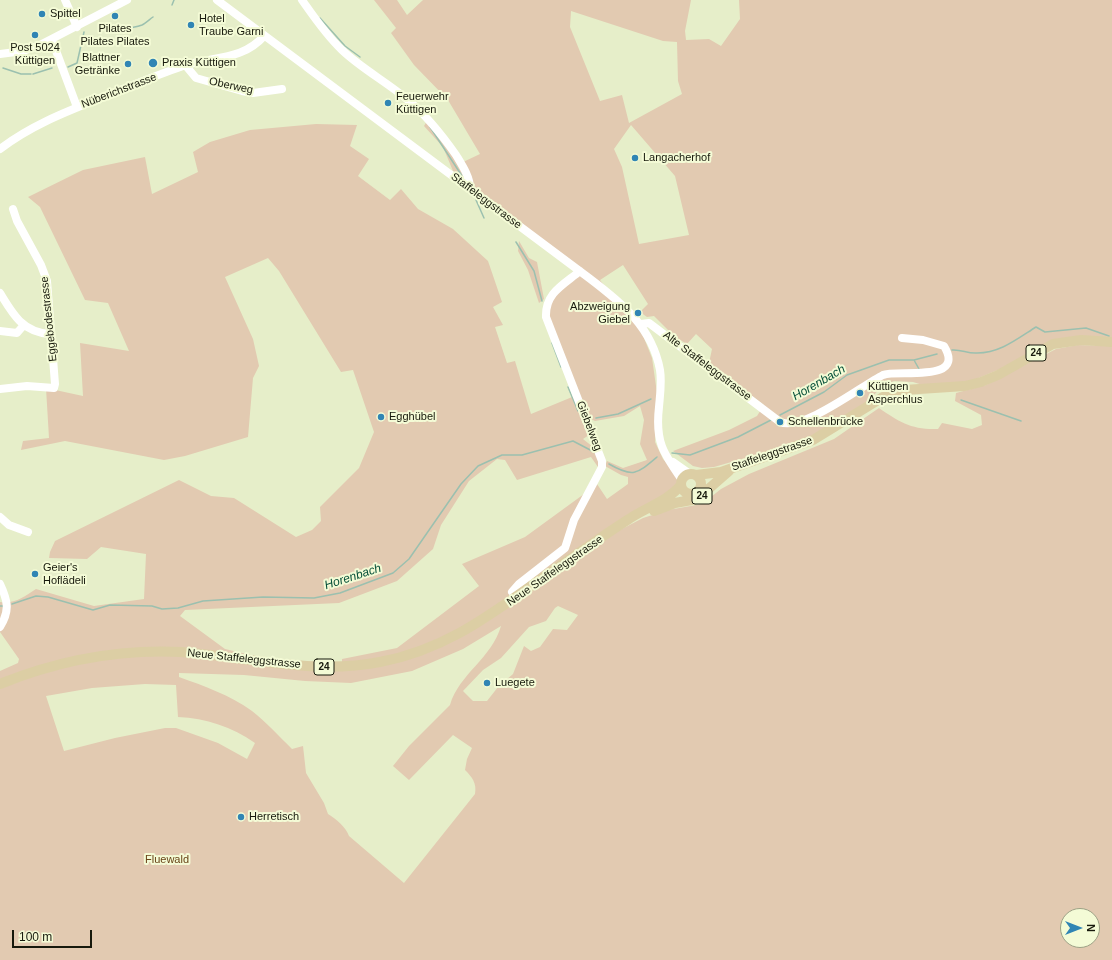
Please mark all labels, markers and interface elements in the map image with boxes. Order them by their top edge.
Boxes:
place label: Spittel [50,7,81,21]
marker: Spittel [37,9,47,19]
marker: Pilates Pilates Pilates [110,11,120,21]
place label: Hotel Traube Garni [199,12,263,38]
marker: Hotel Traube Garni [186,20,196,30]
place label: Pilates Pilates Pilates [80,22,150,48]
marker: Post 5024 Küttigen [30,30,40,40]
place label: Post 5024 Küttigen [10,41,60,67]
place label: Blattner Getränke [75,51,120,77]
place label: Praxis Küttigen [162,56,236,70]
marker: Praxis Küttigen [147,57,159,69]
marker: Blattner Getränke [123,59,133,69]
street label: Nüberichstrasse [80,71,158,111]
street label: Oberweg [208,75,254,97]
place label: Feuerwehr Küttigen [396,90,449,116]
marker: Feuerwehr Küttigen [383,98,393,108]
place label: Langacherhof [643,151,710,165]
marker: Langacherhof [630,153,640,163]
street label: Staffeleggstrasse [448,170,524,232]
street label: Eggebodestrasse [38,276,60,362]
place label: Abzweigung Giebel [570,300,630,326]
marker: Abzweigung Giebel [633,308,643,318]
street label: Alte Staffeleggstrasse [660,329,754,403]
road number: 24 [1026,345,1046,361]
water label: Horenbach [790,362,848,404]
place label: Küttigen Asperchlus [868,380,922,406]
marker: Küttigen Asperchlus [855,388,865,398]
street label: Giebelweg [574,399,604,453]
place label: Egghübel [389,410,435,424]
marker: Egghübel [376,412,386,422]
place label: Schellenbrücke [788,415,863,429]
marker: Schellenbrücke [775,417,785,427]
street label: Staffeleggstrasse [730,434,814,474]
road number: 24 [692,488,712,504]
street label: Neue Staffeleggstrasse [504,533,606,609]
place label: Geier's Hoflädeli [43,561,86,587]
water label: Horenbach [323,561,383,593]
marker: Geier's Hoflädeli [30,569,40,579]
street label: Neue Staffeleggstrasse [187,646,301,672]
road number: 24 [314,659,334,675]
place label: Luegete [495,676,535,690]
marker: Luegete [482,678,492,688]
place label: Herretisch [249,810,299,824]
marker: Herretisch [236,812,246,822]
park label: Fluewald [145,853,189,867]
north arrow [1060,908,1100,948]
scale bar [14,922,94,948]
text: N [1085,924,1097,932]
text: 100 m [19,930,52,944]

